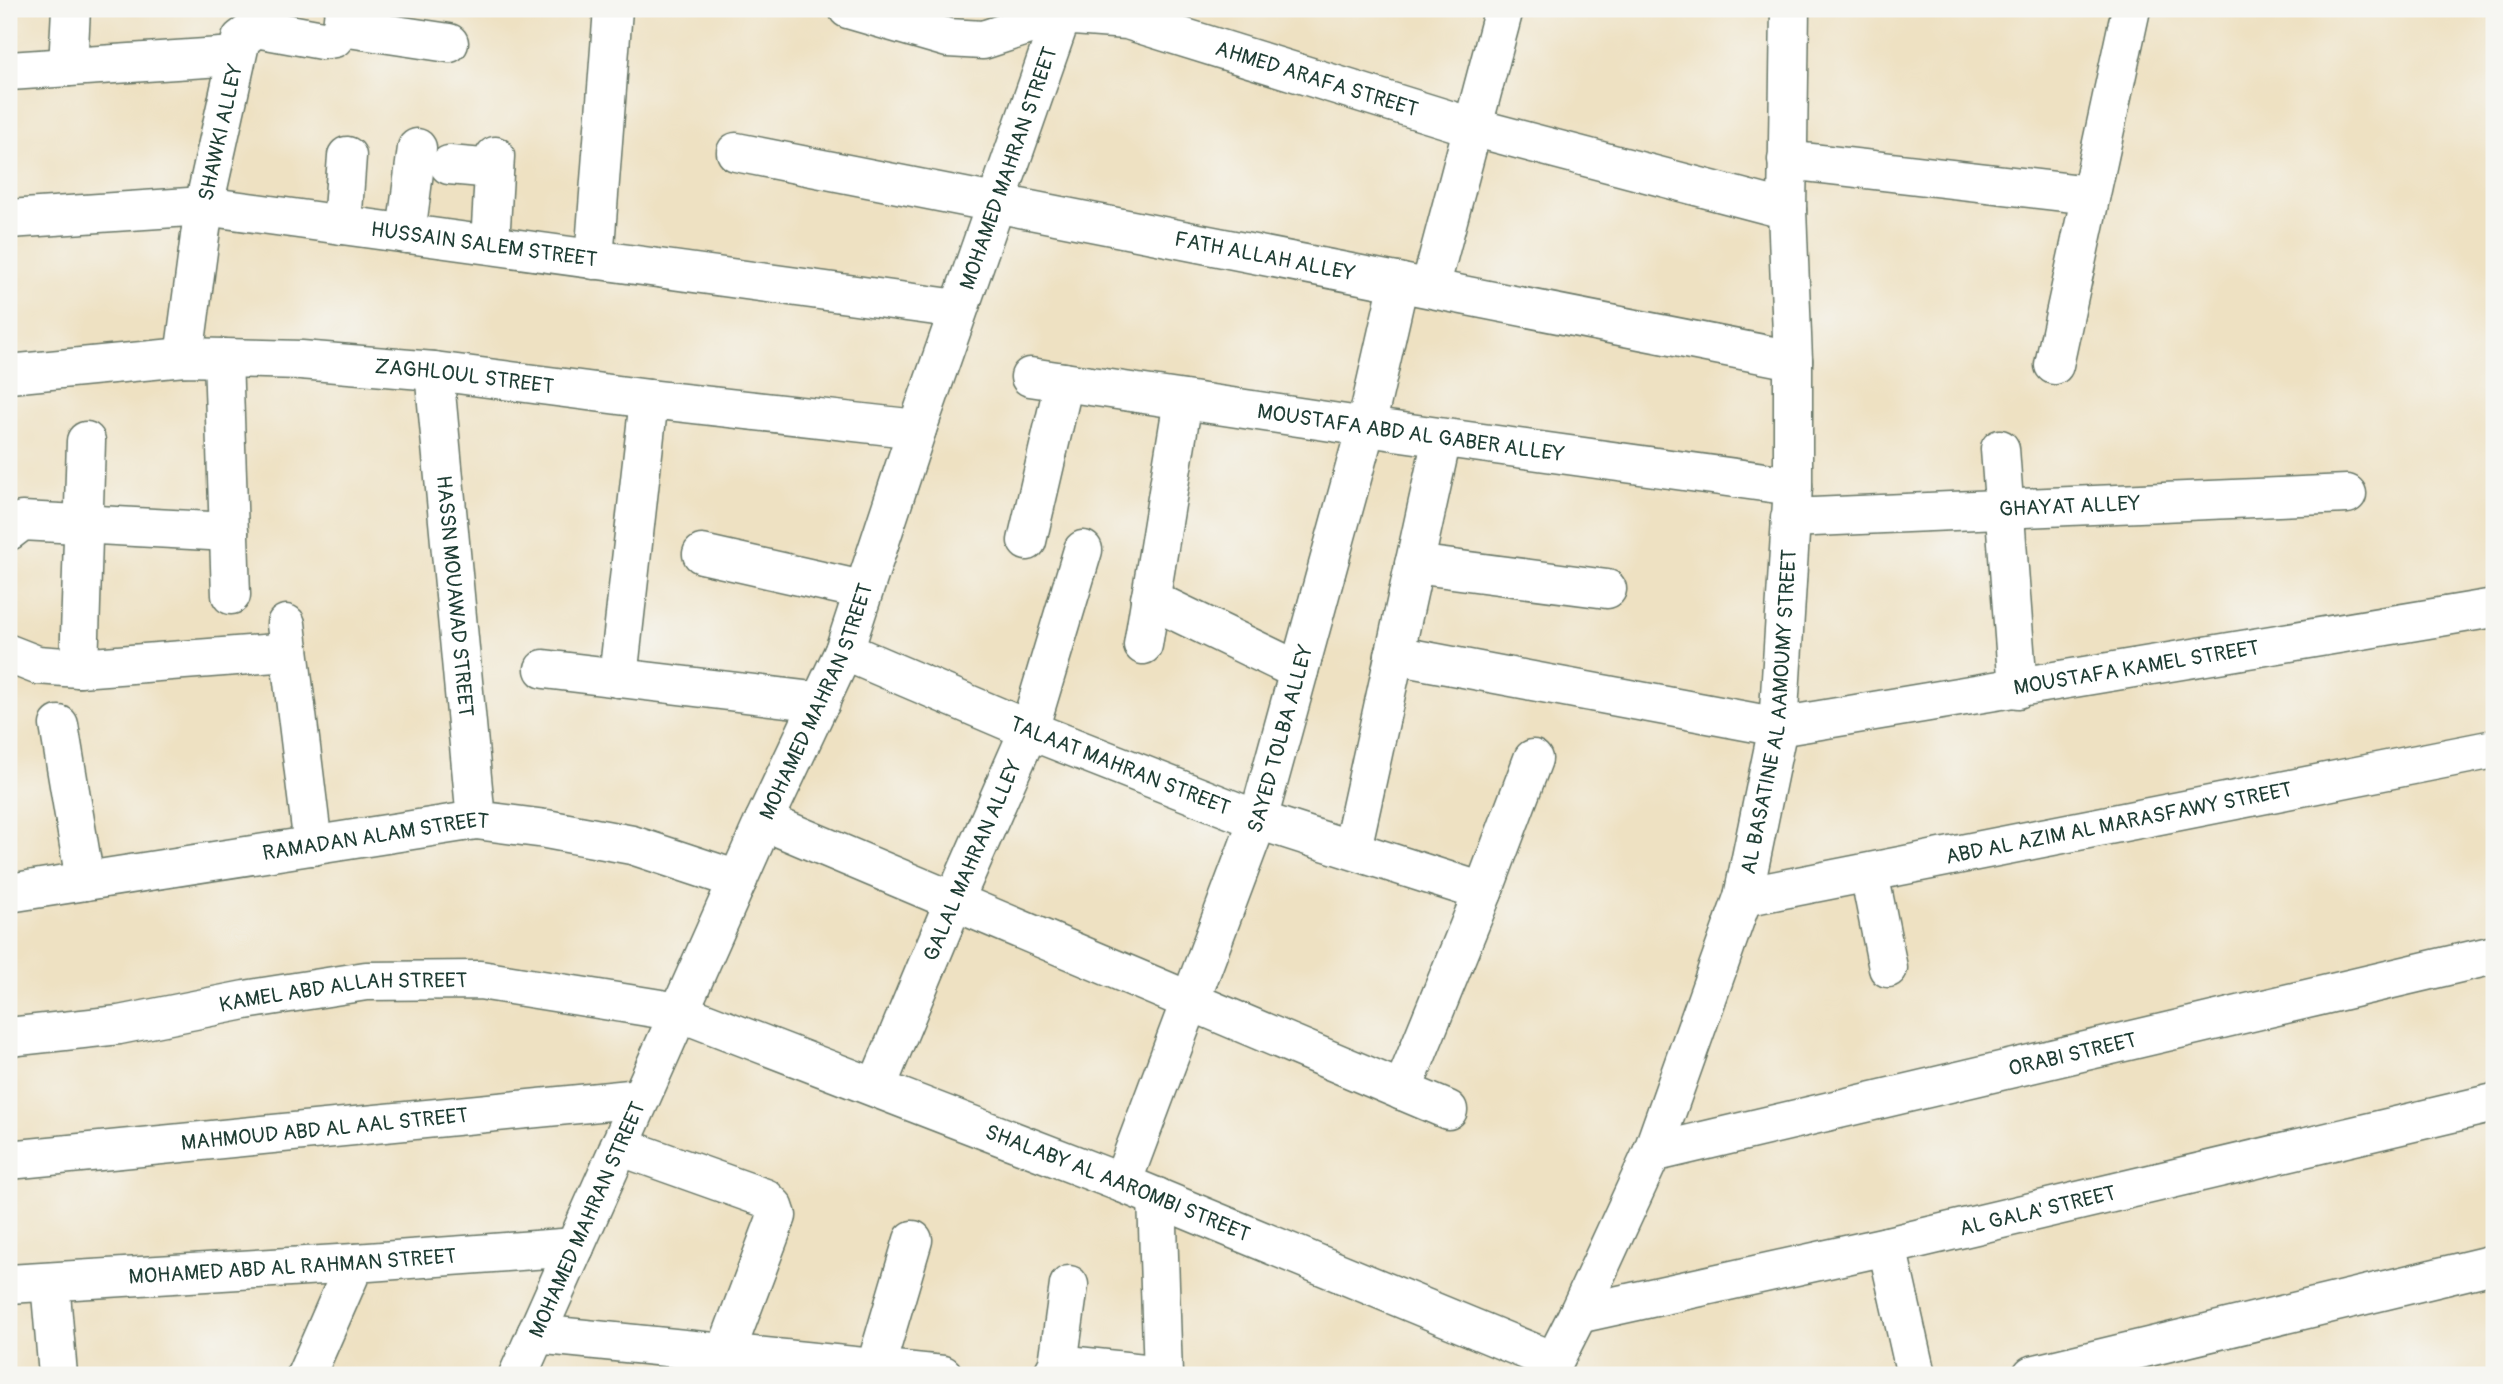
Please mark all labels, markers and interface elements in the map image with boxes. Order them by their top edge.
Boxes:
street label: AHMED ARAFA STREET [1212,35,1422,123]
street label: MOHAMED MAHRAN STREET [953,43,1063,293]
street label: SHAWKI ALLEY [192,61,249,203]
street label: HUSSAIN SALEM STREET [369,215,599,273]
street label: FATH ALLAH ALLEY [1172,225,1357,287]
street label: ZAGHLOUL STREET [374,353,556,400]
street label: MOUSTAFA ABD AL GABER ALLEY [1256,398,1566,468]
street label: HASSN MOUAWAD STREET [430,474,480,718]
street label: GHAYAT ALLEY [1999,489,2141,522]
street label: AL BASATINE AL AAMOUMY STREET [1735,548,1803,877]
street label: MOHAMED MAHRAN STREET [753,579,879,824]
street label: MOUSTAFA KAMEL STREET [2012,634,2262,701]
street label: SAYED TOLBA ALLEY [1241,641,1319,837]
street label: TALAAT MAHRAN STREET [1006,710,1234,821]
street label: GALAL MAHRAN ALLEY [917,756,1028,965]
street label: ABD AL AZIM AL MARASFAWY STREET [1943,776,2295,870]
street label: RAMADAN ALAM STREET [261,807,491,867]
street label: KAMEL ABD ALLAH STREET [217,967,468,1018]
street label: ORABI STREET [2006,1026,2139,1082]
street label: MOHAMED MAHRAN STREET [523,1097,651,1342]
street label: MAHMOUD ABD AL AAL STREET [180,1101,470,1157]
street label: SHALABY AL AAROMBI STREET [982,1118,1254,1248]
street label: AL GALA' STREET [1957,1179,2119,1242]
street label: MOHAMED ABD AL RAHMAN STREET [128,1242,457,1290]

